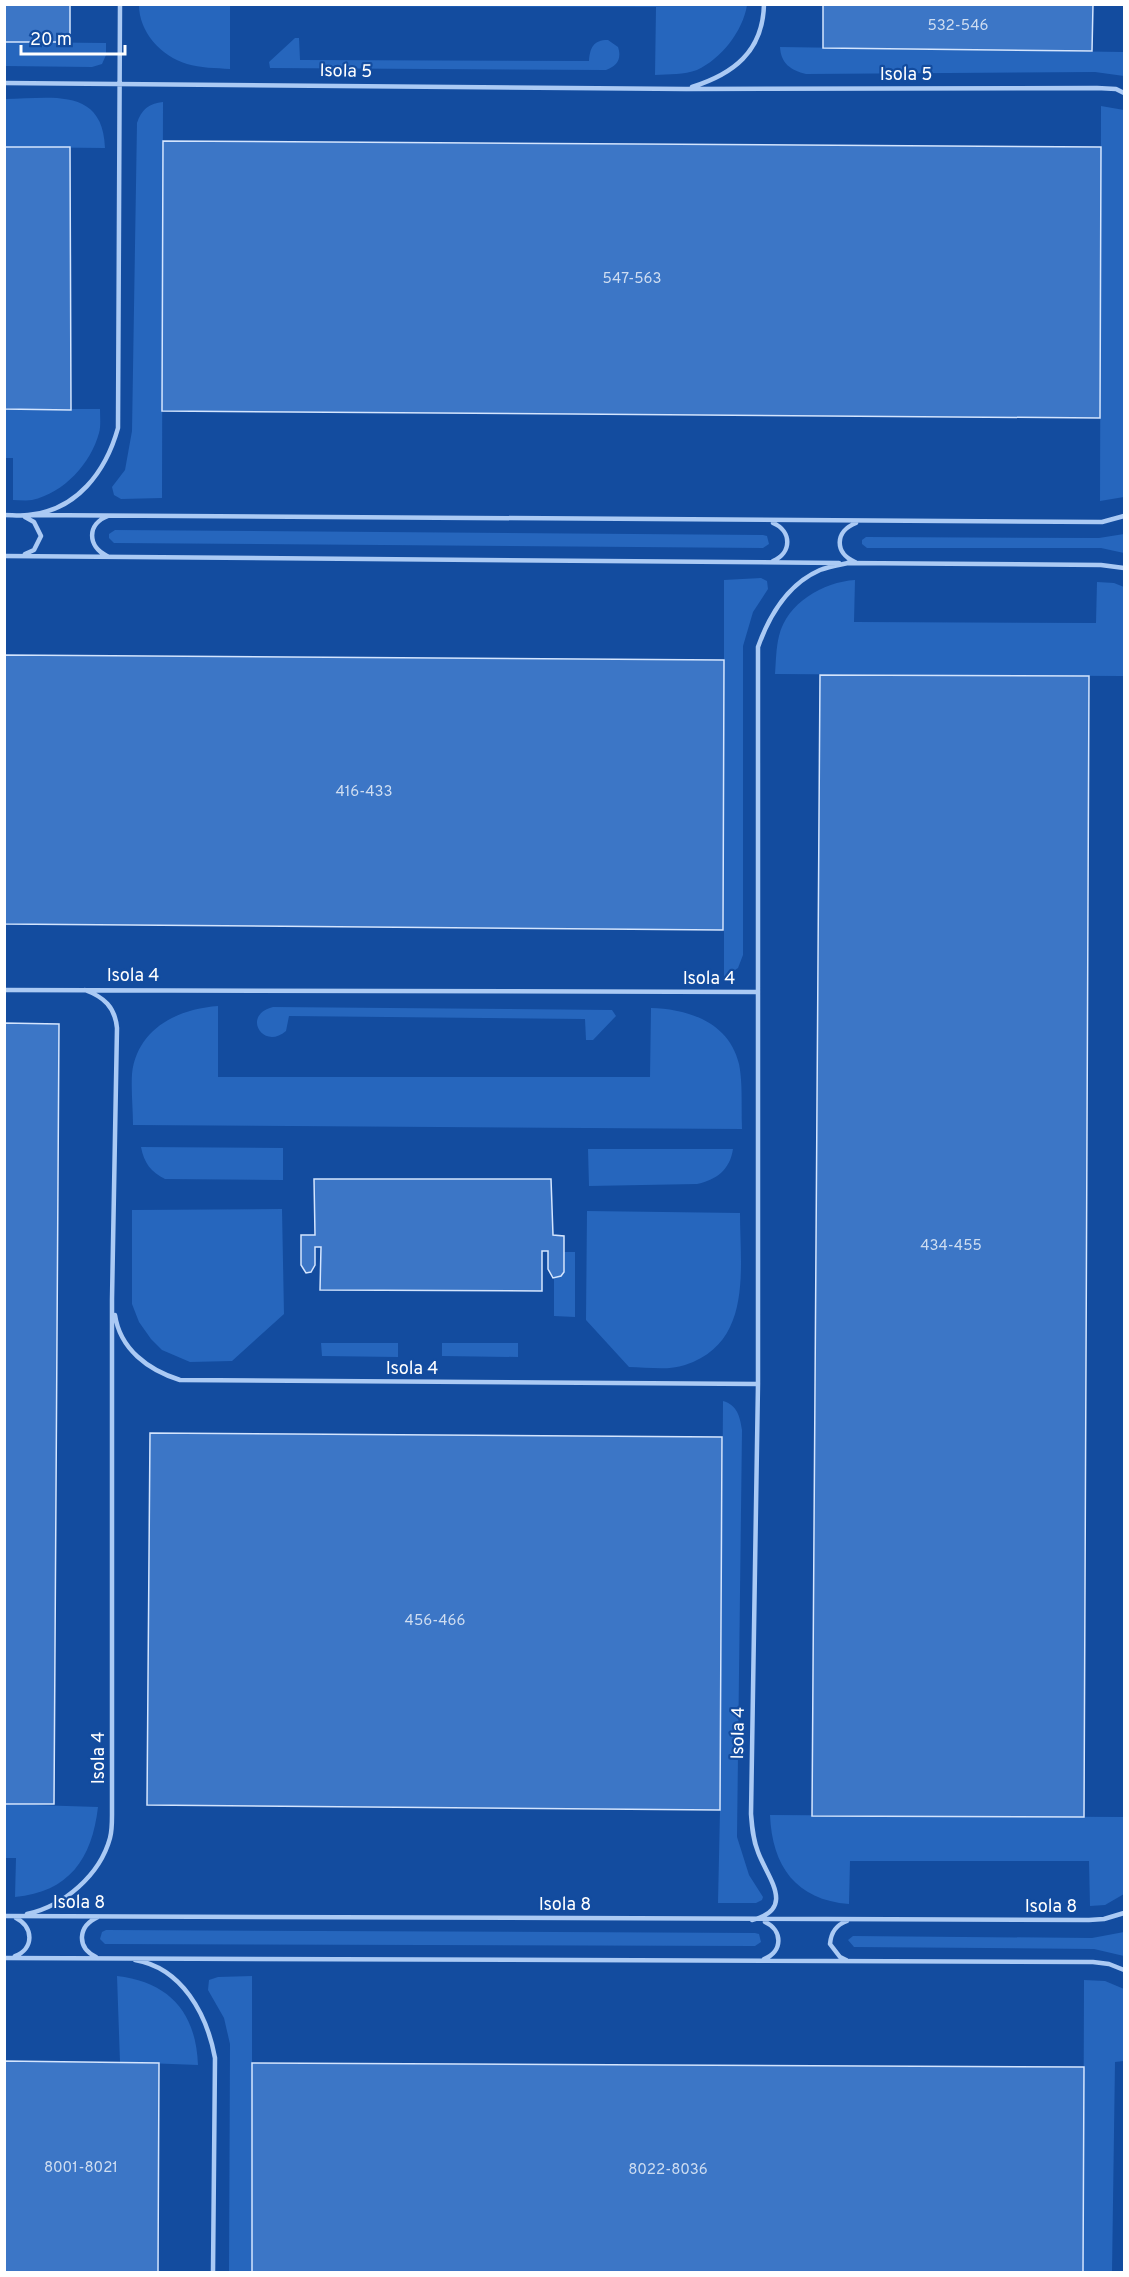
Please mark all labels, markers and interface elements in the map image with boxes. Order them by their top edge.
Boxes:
house number: 532-546 [927,17,989,36]
scale bar [21,18,124,56]
text: 20 m [30,29,72,52]
street label: Isola 5 [319,60,373,84]
street label: Isola 5 [880,64,932,87]
house number: 547-563 [602,270,662,289]
house number: 416-433 [335,783,393,802]
street label: Isola 4 [107,965,159,988]
street label: Isola 4 [683,968,735,991]
house number: 434-455 [920,1237,982,1256]
street label: Isola 4 [386,1358,438,1381]
house number: 456-466 [405,1612,465,1631]
street label: Isola 4 [727,1706,751,1760]
street label: Isola 4 [88,1732,111,1784]
street label: Isola 8 [53,1892,105,1915]
street label: Isola 8 [539,1894,591,1917]
street label: Isola 8 [1025,1896,1077,1919]
house number: 8001-8021 [44,2159,118,2178]
house number: 8022-8036 [628,2161,708,2180]

